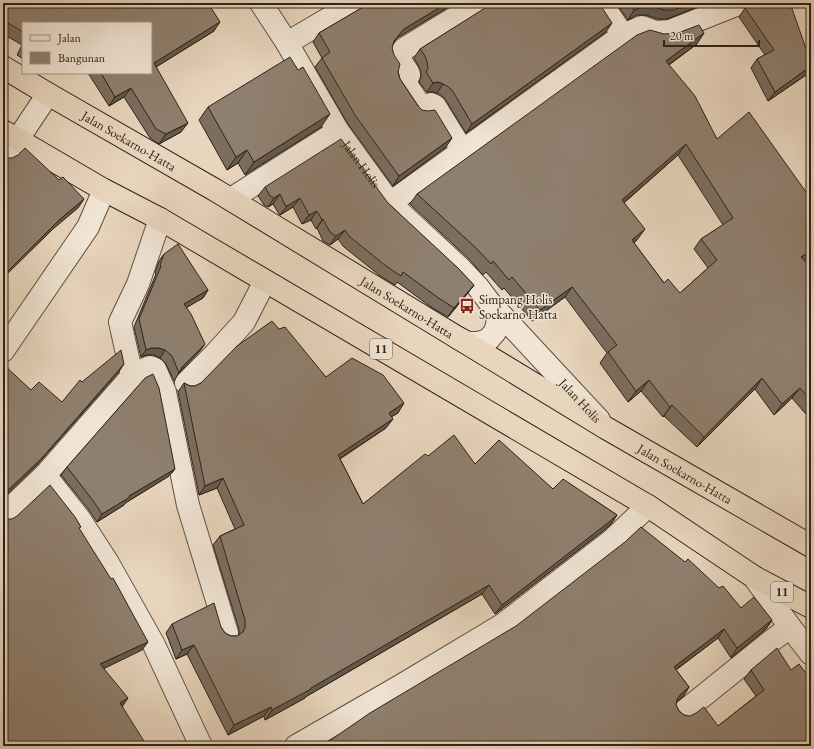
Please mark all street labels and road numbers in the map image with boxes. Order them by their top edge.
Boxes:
street label: Jalan Soekarno-Hatta [78,106,180,175]
street label: Jalan Holis [338,136,385,191]
street label: Jalan Soekarno-Hatta [356,271,458,342]
road number: 11 [370,339,392,359]
street label: Jalan Holis [555,374,605,426]
street label: Jalan Soekarno-Hatta [634,439,736,508]
road number: 11 [771,582,793,602]

